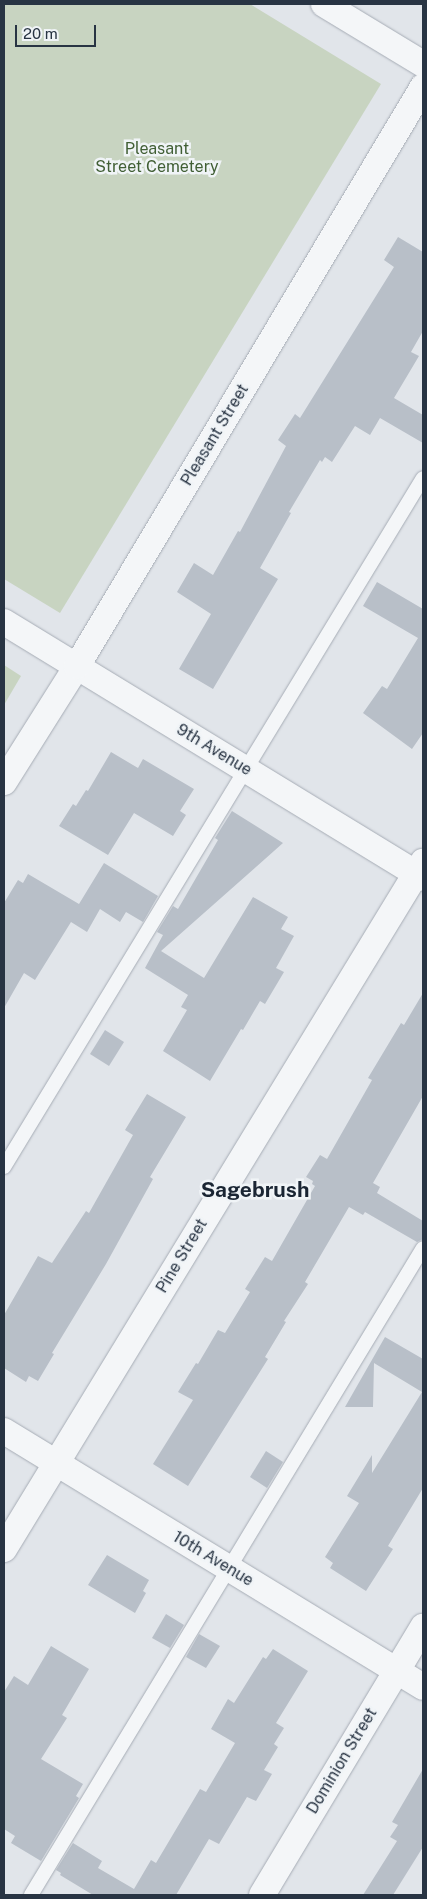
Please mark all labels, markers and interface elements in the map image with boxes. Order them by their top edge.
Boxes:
scale bar [18,15,99,47]
text: 20 m [23,25,58,42]
park label: Pleasant Street Cemetery [95,139,219,177]
street label: Pleasant Street [177,381,253,489]
street label: 9th Avenue [173,720,255,780]
district label: Sagebrush [201,1177,309,1203]
street label: Pine Street [152,1215,212,1297]
street label: 10th Avenue [169,1527,257,1591]
street label: Dominion Street [303,1705,381,1817]

